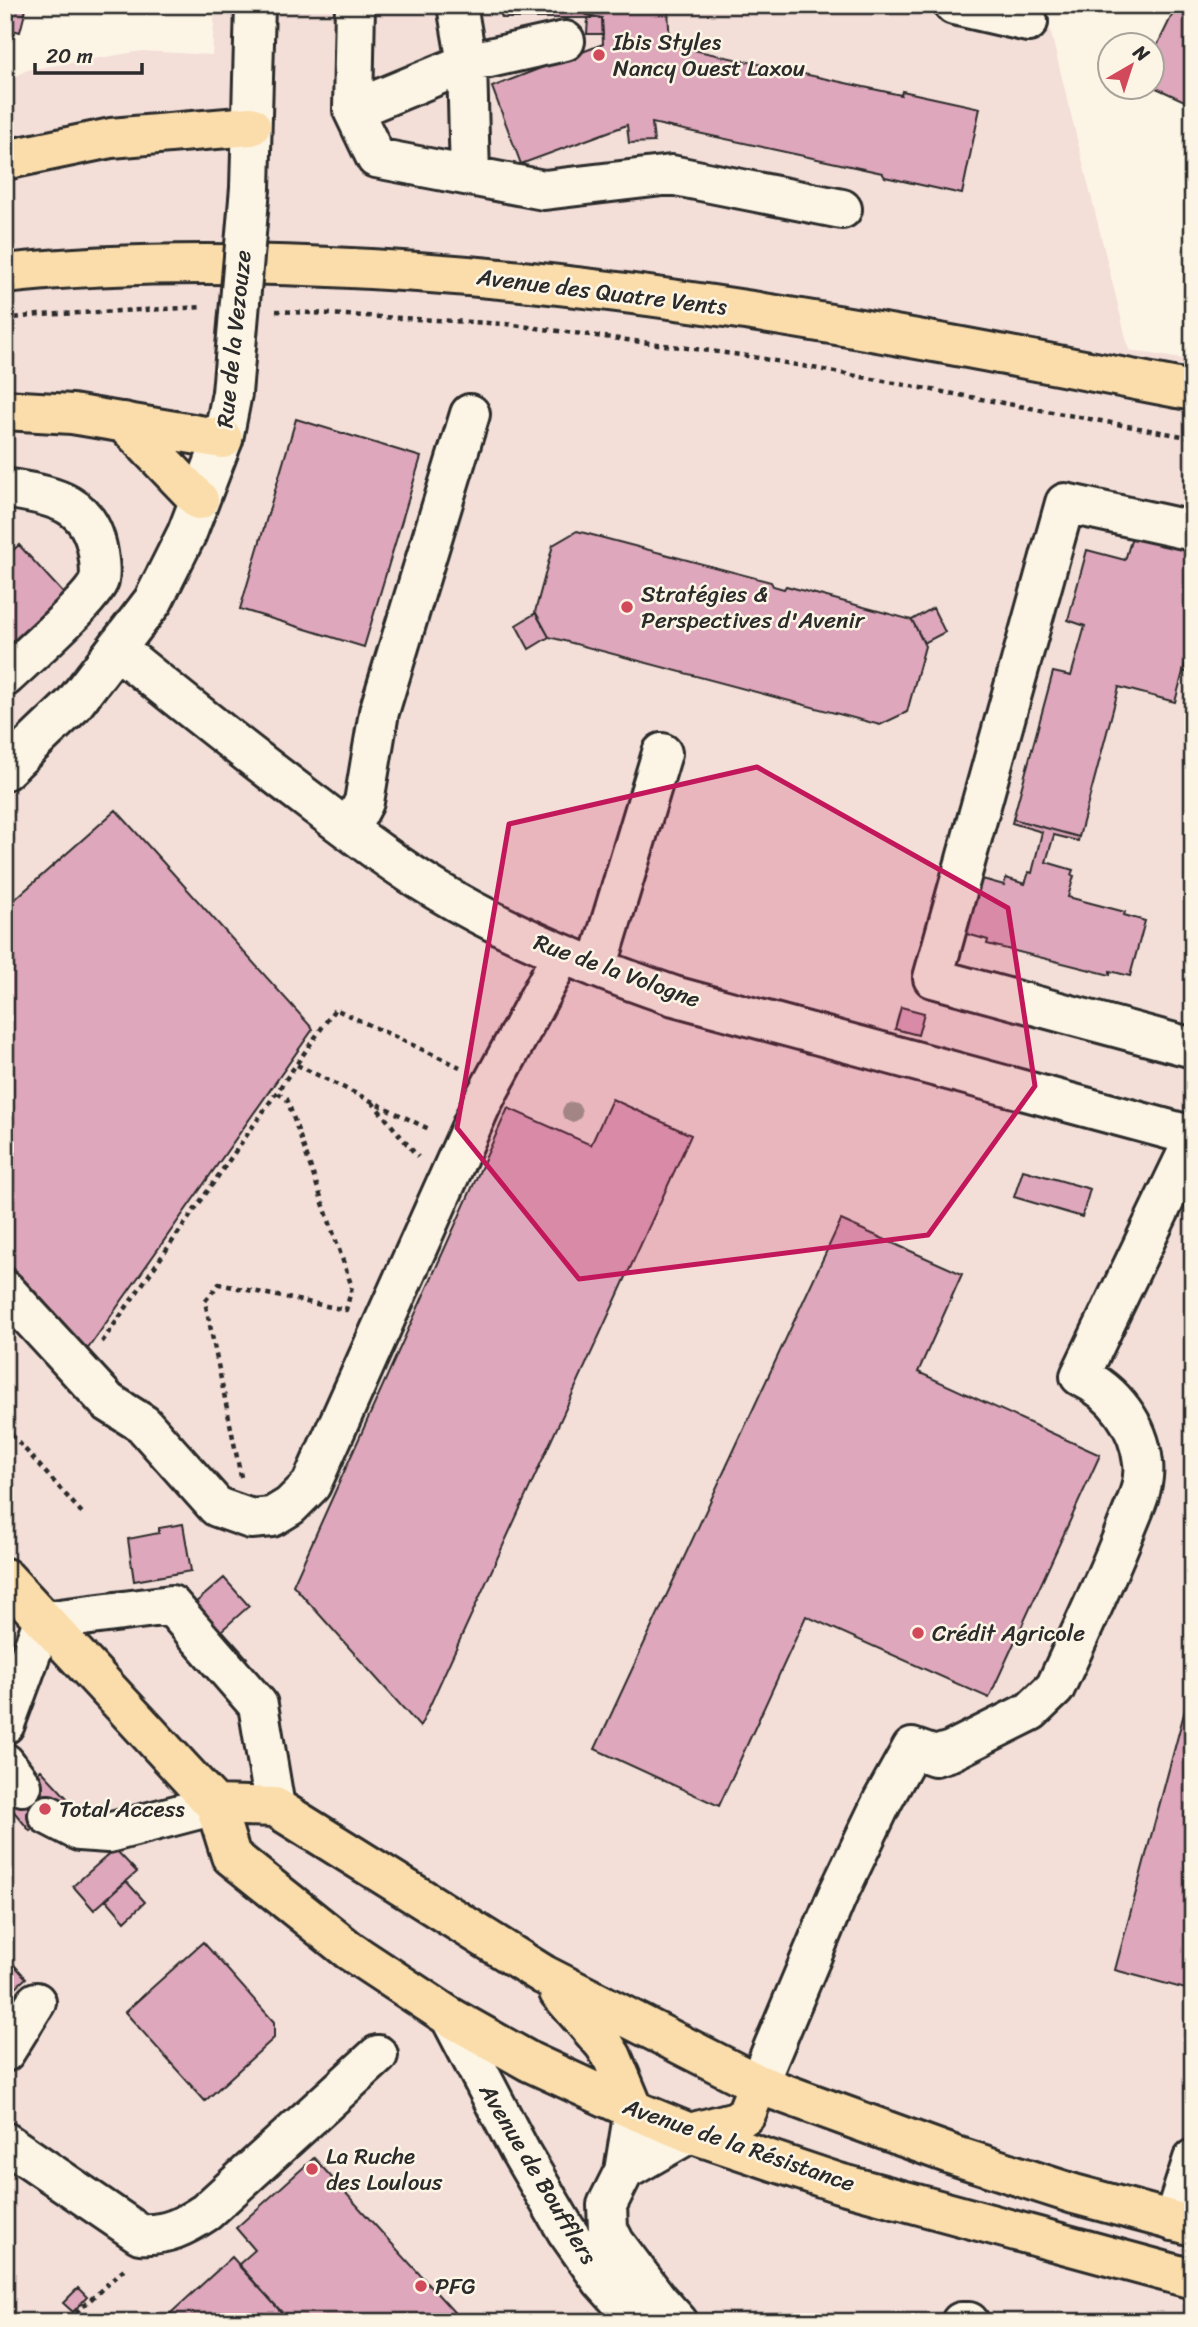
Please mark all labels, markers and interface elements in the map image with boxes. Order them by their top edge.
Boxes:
place label: Ibis Styles Nancy Ouest Laxou [612,22,805,89]
scale bar [35,32,142,76]
north arrow [1096,32,1166,102]
text: N [1125,36,1158,71]
text: 20 m [46,37,93,75]
marker: Ibis Styles Nancy Ouest Laxou [591,47,607,63]
street label: Rue de la Vezouze [204,248,264,430]
street label: Avenue des Quatre Vents [474,256,730,328]
place label: Stratégies & Perspectives d'Avenir [641,574,866,641]
marker: Stratégies & Perspectives d'Avenir [619,599,635,615]
street label: Rue de la Vologne [528,922,706,1020]
place label: Crédit Agricole [932,1613,1085,1654]
marker: Crédit Agricole [910,1625,926,1641]
place label: Total Access [59,1789,185,1830]
marker: Total Access [37,1801,53,1817]
street label: Avenue de Boufflers [467,2075,609,2273]
street label: Avenue de la Résistance [617,2086,861,2204]
place label: La Ruche des Loulous [326,2136,443,2203]
marker: La Ruche des Loulous [304,2161,320,2177]
place label: PFG [435,2266,476,2307]
marker: PFG [413,2278,429,2294]

